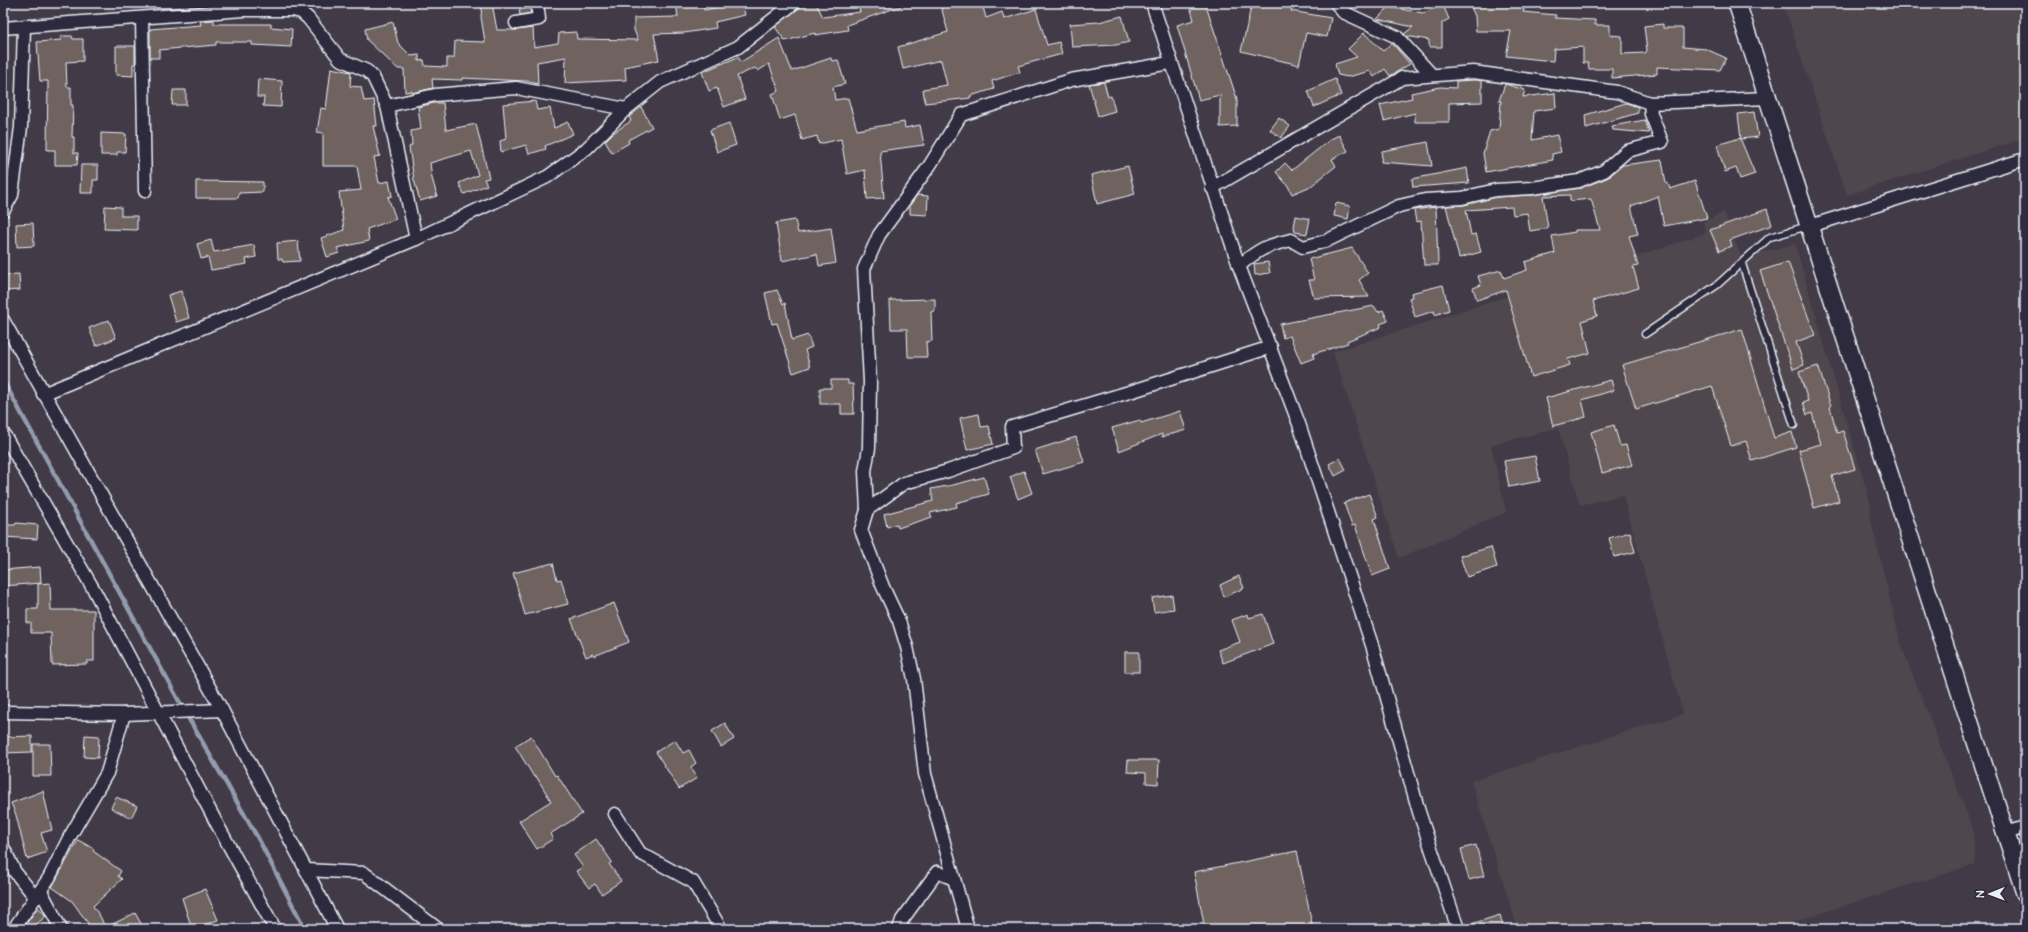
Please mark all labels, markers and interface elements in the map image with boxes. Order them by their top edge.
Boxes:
north arrow [1970,874,2010,914]
text: N [1973,890,1988,898]

